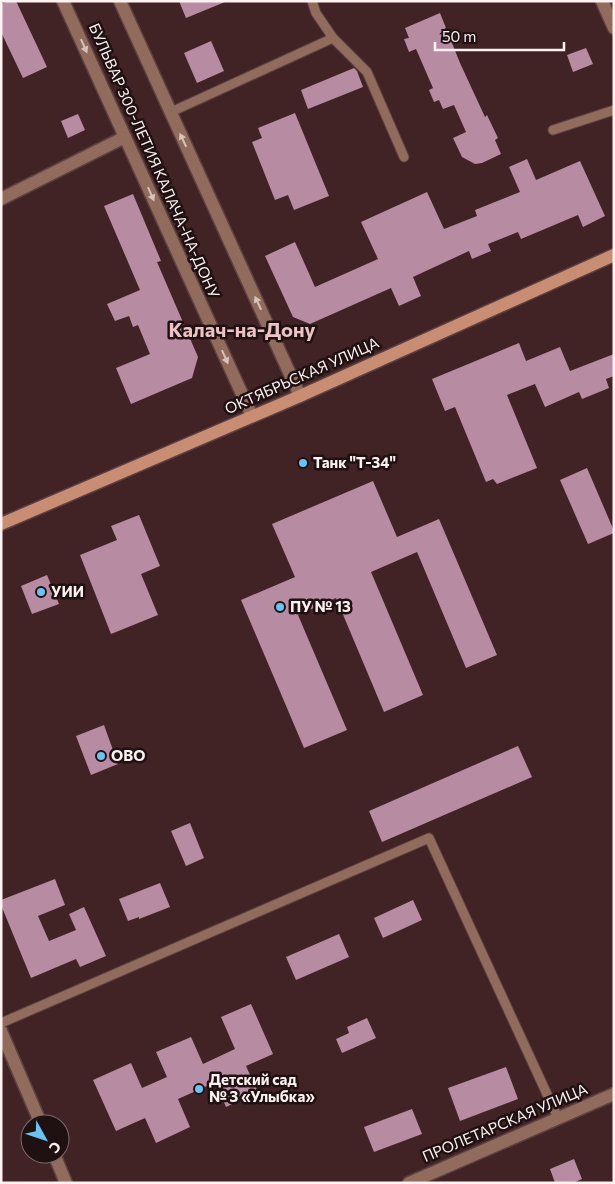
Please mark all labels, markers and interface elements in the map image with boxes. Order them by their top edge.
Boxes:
street label: БУЛЬВАР 300-ЛЕТИЯ КАЛАЧА-НА-ДОНУ [86,20,224,301]
scale bar [435,20,564,52]
text: 50 m [442,27,476,45]
one-way arrow [80,39,88,53]
one-way arrow [179,133,187,147]
one-way arrow [147,187,155,201]
one-way arrow [253,296,261,310]
district label: Калач-на-Дону [168,317,316,341]
street label: ОКТЯБРЬСКАЯ УЛИЦА [222,333,381,417]
one-way arrow [221,350,230,365]
place label: Танк "Т-34" [313,453,396,471]
marker: Танк "Т-34" [297,457,309,469]
place label: УИИ [51,582,84,600]
marker: УИИ [35,586,47,598]
place label: ПУ № 13 [290,597,351,615]
marker: ПУ № 13 [274,601,286,613]
place label: ОВО [111,746,145,764]
marker: ОВО [95,750,107,762]
place label: Детский сад № 3 «Улыбка» [209,1070,315,1105]
street label: ПРОЛЕТАРСКАЯ УЛИЦА [419,1079,590,1165]
marker: Детский сад № 3 «Улыбка» [193,1083,205,1095]
north arrow [20,1114,70,1164]
text: С [46,1139,65,1157]

